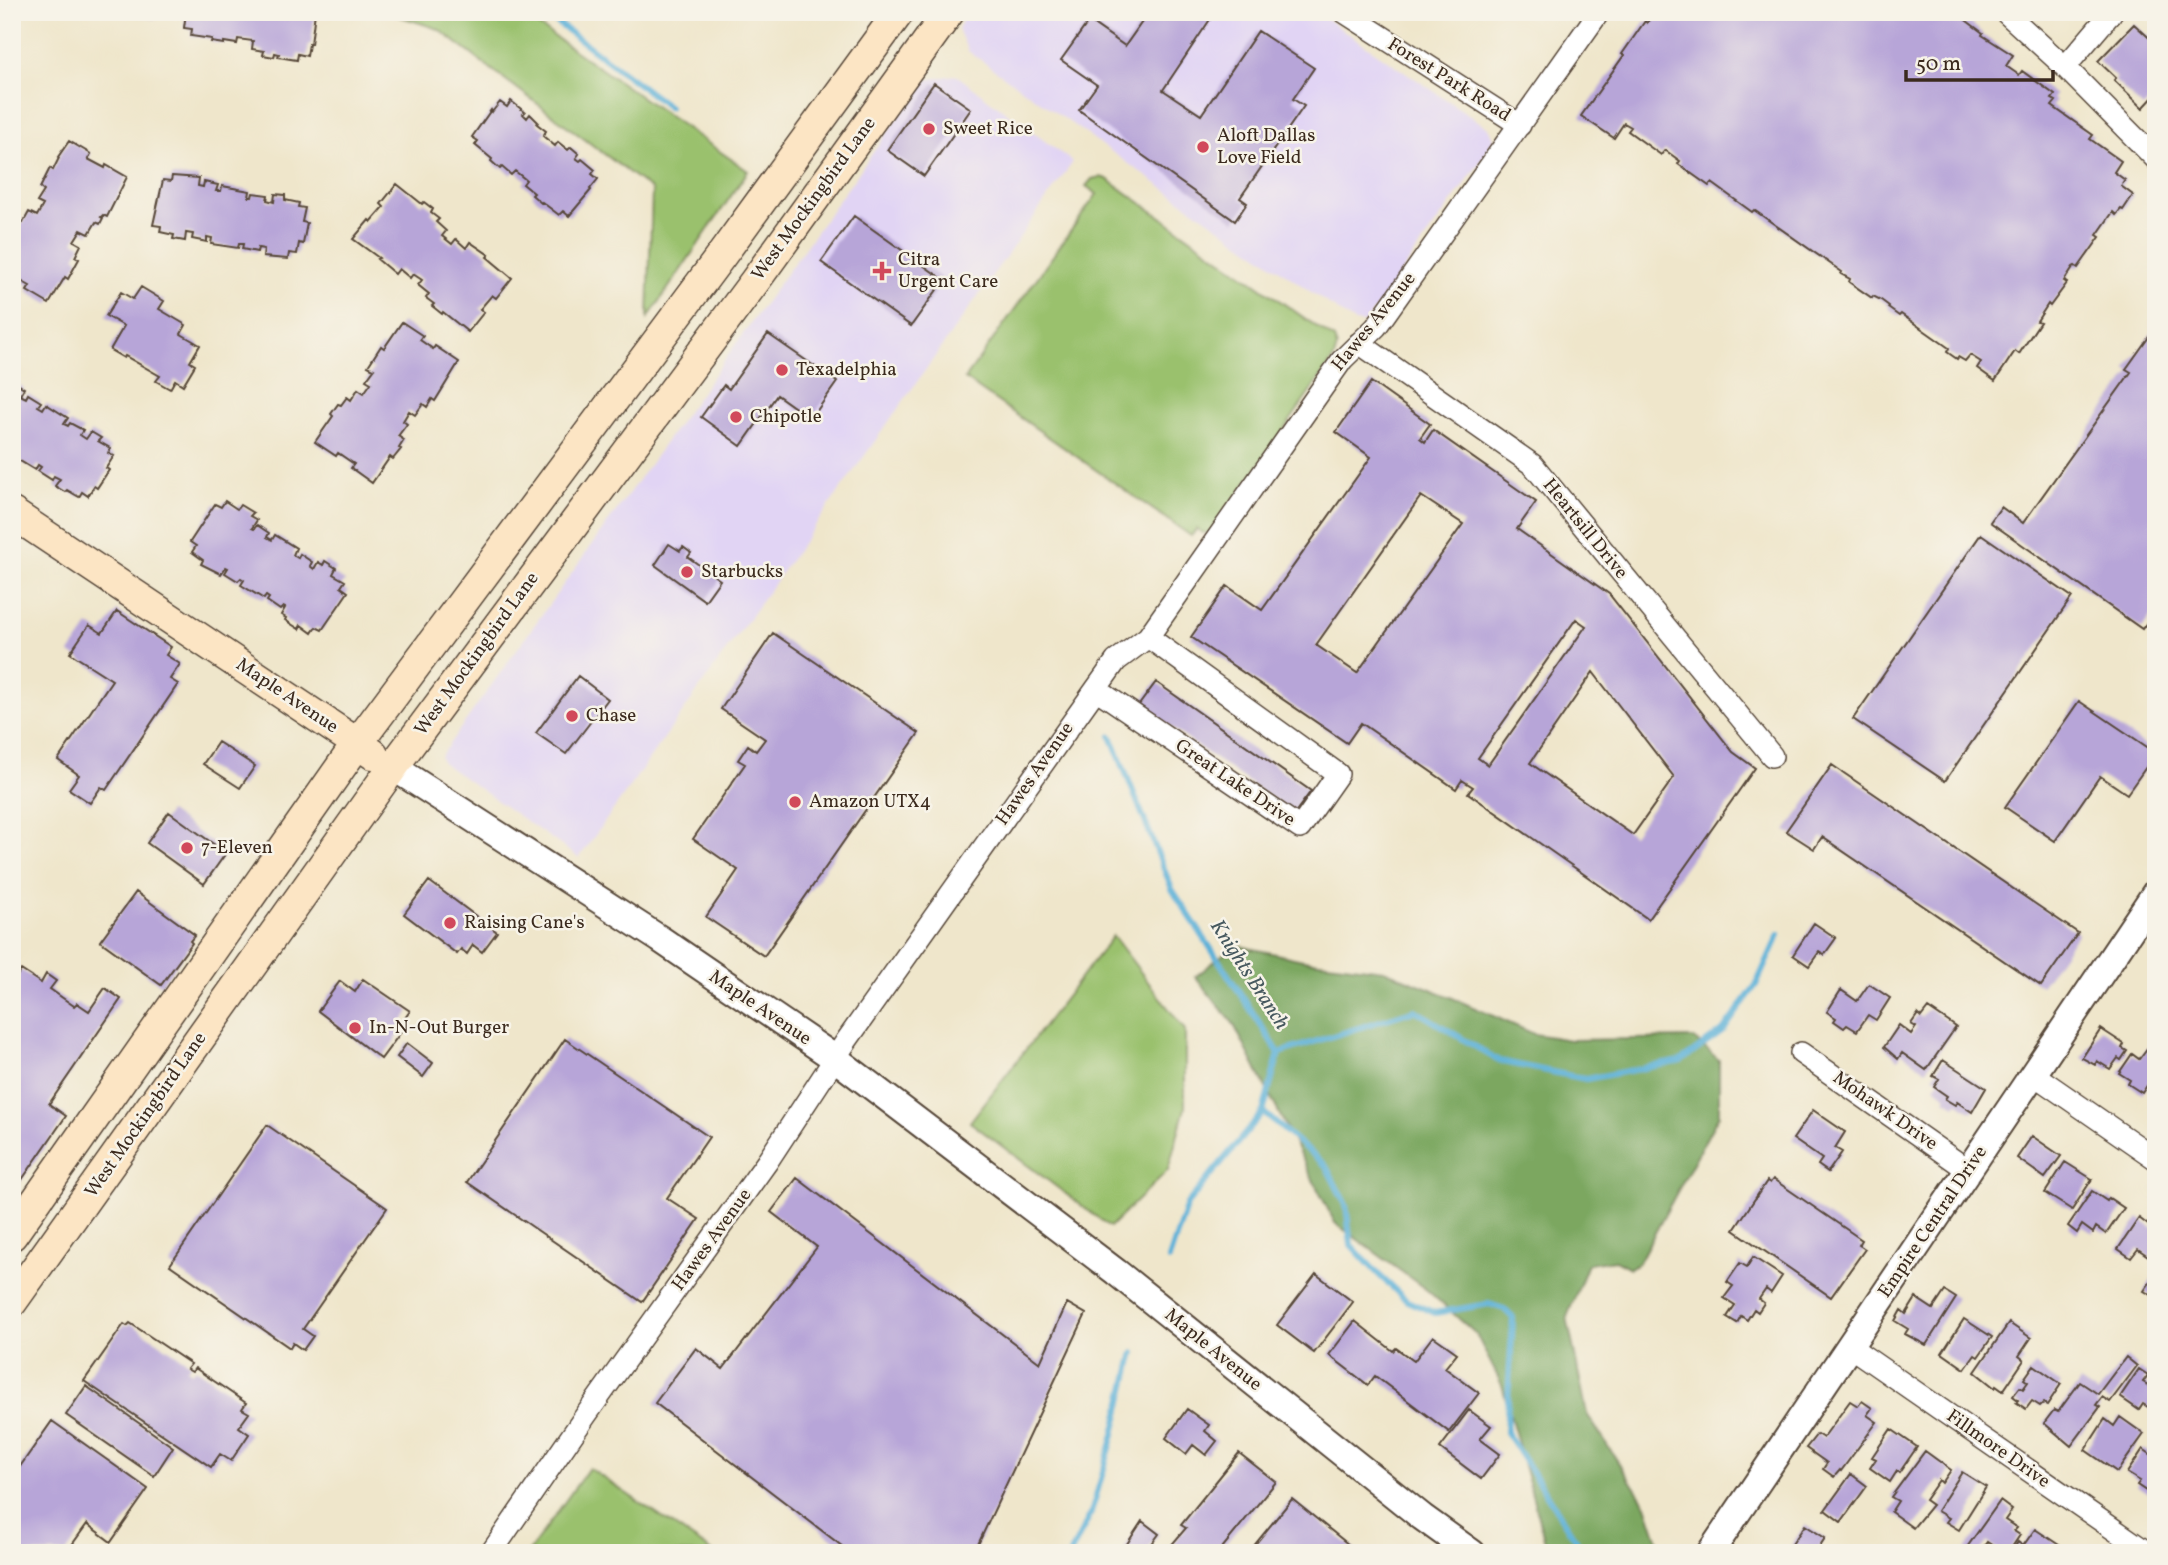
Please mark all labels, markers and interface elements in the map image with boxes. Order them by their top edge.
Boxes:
street label: Forest Park Road [1382,32,1516,128]
scale bar [1906,38,2052,82]
text: 50 m [1916,50,1961,79]
street label: West Mockingbird Lane [746,112,882,286]
place label: Sweet Rice [943,116,1033,142]
marker: Sweet Rice [921,121,937,137]
place label: Aloft Dallas Love Field [1217,123,1315,171]
marker: Aloft Dallas Love Field [1195,139,1211,155]
place label: Citra Urgent Care [898,247,998,295]
marker: Citra Urgent Care [872,261,892,281]
street label: Hawes Avenue [1326,267,1422,377]
place label: Texadelphia [796,357,897,383]
marker: Texadelphia [774,362,790,378]
place label: Chipotle [750,404,822,430]
marker: Chipotle [728,409,744,425]
street label: Heartsill Drive [1536,473,1634,585]
place label: Starbucks [701,559,783,585]
marker: Starbucks [679,564,695,580]
street label: West Mockingbird Lane [409,567,545,741]
street label: Maple Avenue [231,652,343,740]
place label: Chase [586,703,636,729]
marker: Chase [564,708,580,724]
street label: Hawes Avenue [990,717,1080,831]
street label: Great Lake Drive [1170,733,1300,833]
place label: Amazon UTX4 [809,789,931,815]
marker: Amazon UTX4 [787,794,803,810]
place label: 7-Eleven [201,835,273,861]
marker: 7-Eleven [179,840,195,856]
place label: Raising Cane's [464,910,585,936]
water label: Knights Branch [1203,914,1295,1036]
marker: Raising Cane's [442,915,458,931]
street label: Maple Avenue [704,964,816,1052]
place label: In-N-Out Burger [369,1015,509,1041]
marker: In-N-Out Burger [347,1020,363,1036]
street label: West Mockingbird Lane [79,1027,213,1203]
street label: Mohawk Drive [1827,1065,1943,1157]
street label: Empire Central Drive [1872,1141,1994,1303]
street label: Hawes Avenue [666,1183,758,1297]
street label: Maple Avenue [1159,1303,1267,1397]
street label: Fillmore Drive [1941,1404,2055,1494]

